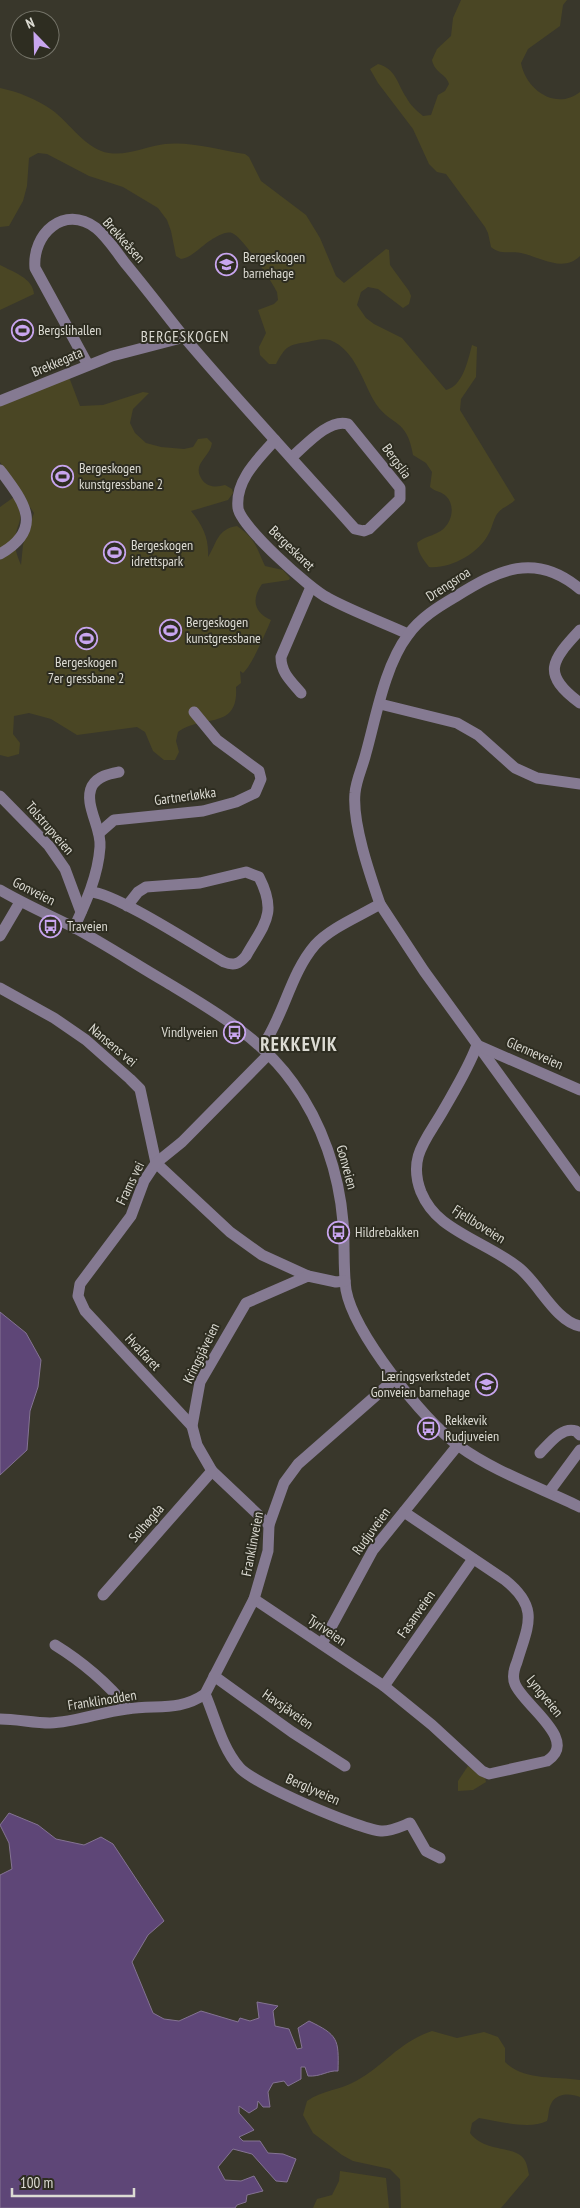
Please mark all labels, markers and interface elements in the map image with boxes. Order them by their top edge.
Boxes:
north arrow [10,10,60,60]
text: N [23,13,37,33]
street label: Brekkeåsen [99,214,149,266]
place label: Bergeskogen barnehage [243,248,305,282]
school or university icon: Bergeskogen barnehage [215,253,239,277]
sports icon: Bergslihallen [10,318,34,342]
place label: Bergslihallen [38,321,102,339]
district label: BERGESKOGEN [141,327,229,346]
street label: Brekkegata [29,343,85,381]
street label: Bergslia [378,440,416,482]
place label: Bergeskogen kunstgressbane 2 [79,459,163,493]
sports icon: Bergeskogen kunstgressbane 2 [51,464,75,488]
street label: Bergeskaret [265,522,319,574]
place label: Bergeskogen idrettspark [131,536,193,570]
sports icon: Bergeskogen idrettspark [103,541,127,565]
street label: Drengsroa [422,563,474,605]
place label: Bergeskogen kunstgressbane [186,613,261,647]
sports icon: Bergeskogen kunstgressbane [158,618,182,642]
sports icon: Bergeskogen 7er gressbane 2 [74,627,98,651]
place label: Bergeskogen 7er gressbane 2 [48,653,124,687]
street label: Gartnerløkka [153,783,217,809]
street label: Tolstrupveien [22,798,78,858]
street label: Gonveien [10,873,58,909]
bus stop icon: Traveien [39,914,63,938]
place label: Traveien [67,917,108,935]
street label: Nansens vei [85,1020,141,1070]
bus stop icon: Vindlyveien [222,1020,246,1044]
place label: Vindlyveien [160,1023,218,1041]
district label: REKKEVIK [260,1032,338,1056]
street label: Glenneveien [504,1033,566,1073]
street label: Gonveien [332,1143,362,1191]
street label: Frams vei [112,1158,148,1208]
street label: Fjellboveien [449,1201,509,1247]
bus stop icon: Hildrebakken [327,1220,351,1244]
place label: Hildrebakken [355,1223,419,1241]
street label: Kringsjåveien [179,1320,223,1386]
street label: Hvalfaret [121,1330,165,1375]
place label: Læringsverkstedet Gonveien barnehage [371,1367,470,1401]
school or university icon: Læringsverkstedet Gonveien barnehage [474,1372,498,1396]
place label: Rekkevik Rudjuveien [445,1411,499,1445]
bus stop icon: Rekkevik Rudjuveien [417,1416,441,1440]
street label: Solhøgda [124,1500,168,1546]
street label: Rudjuveien [348,1504,394,1558]
street label: Franklinveien [237,1510,267,1578]
street label: Fasanveien [393,1587,439,1641]
street label: Tyriveien [304,1610,350,1650]
street label: Lyngveien [523,1672,567,1720]
street label: Havsjåveien [259,1685,317,1733]
street label: Franklinodden [66,1686,138,1714]
street label: Berglyveien [283,1769,343,1809]
scale bar [12,2166,135,2198]
text: 100 m [20,2173,53,2192]

